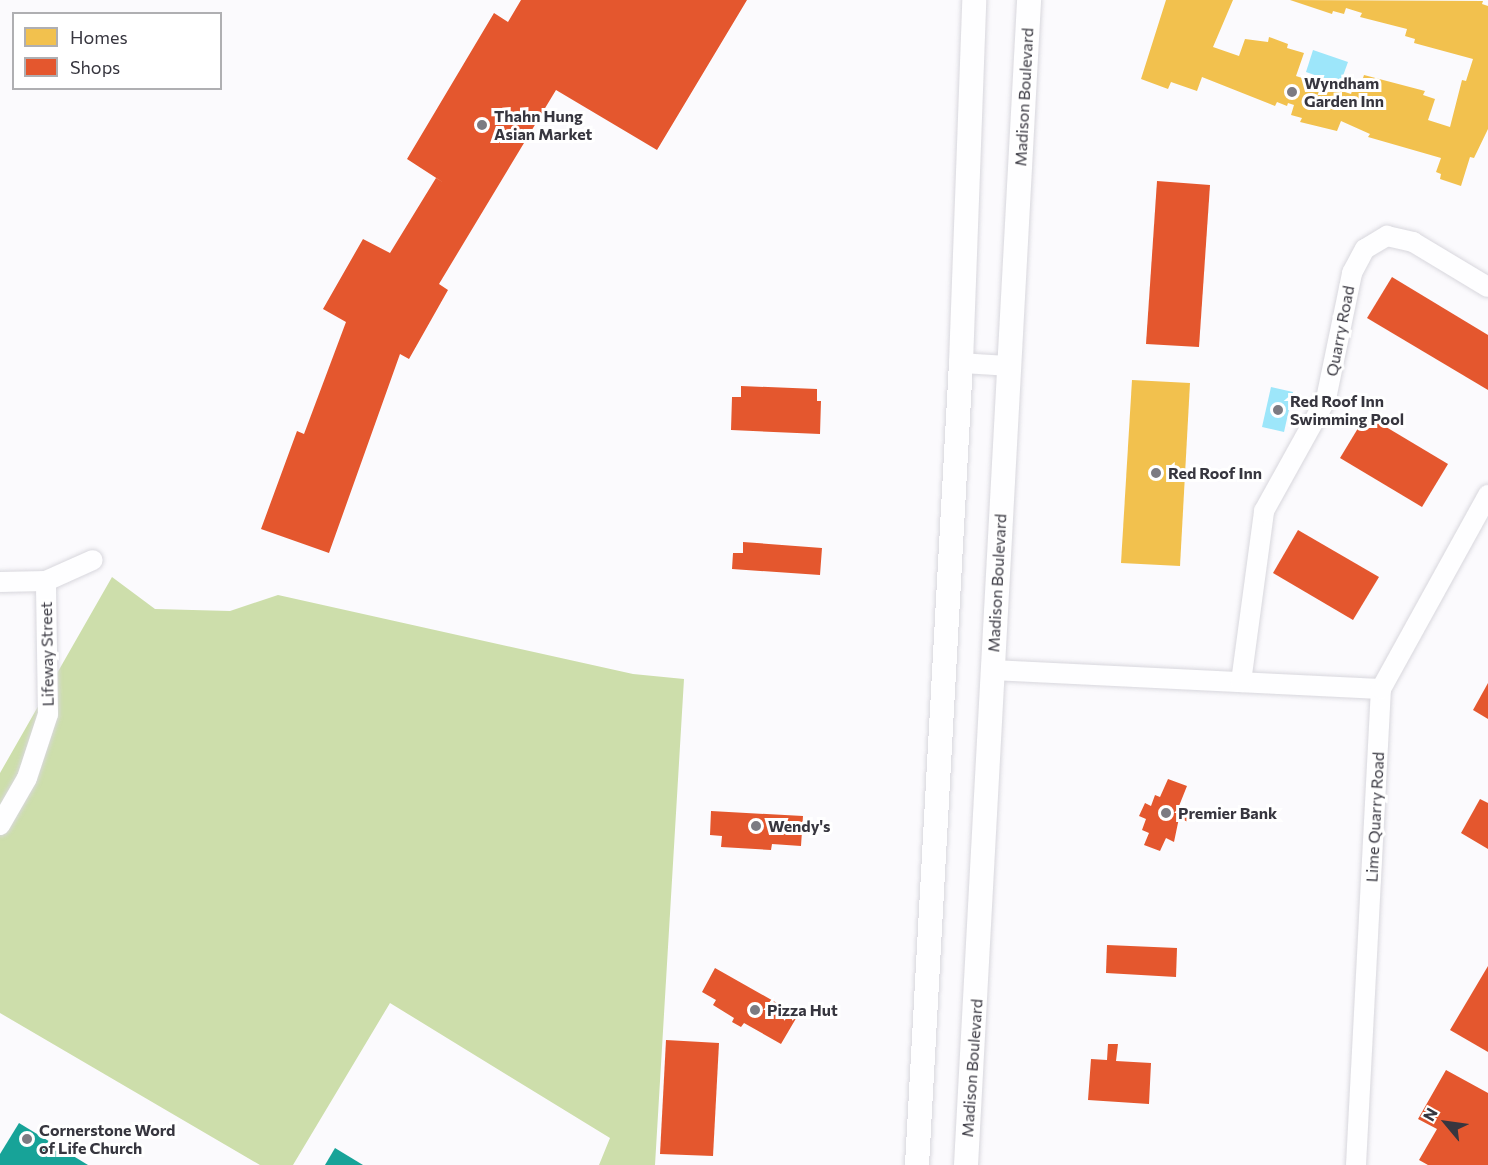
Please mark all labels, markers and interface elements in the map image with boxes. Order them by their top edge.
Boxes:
legend [12,12,222,90]
text: Homes [70,26,128,48]
street label: Madison Boulevard [1011,27,1037,167]
text: Shops [70,56,120,78]
place label: Wyndham Garden Inn [1304,73,1384,111]
marker: Wyndham Garden Inn [1285,85,1299,99]
place label: Thahn Hung Asian Market [494,106,592,144]
marker: Thahn Hung Asian Market [475,118,489,132]
street label: Quarry Road [1322,284,1358,378]
place label: Red Roof Inn Swimming Pool [1290,391,1404,429]
marker: Red Roof Inn Swimming Pool [1271,403,1285,417]
place label: Red Roof Inn [1168,463,1262,483]
marker: Red Roof Inn [1149,466,1163,480]
street label: Madison Boulevard [984,513,1010,653]
street label: Lifeway Street [36,601,58,707]
street label: Lime Quarry Road [1362,751,1388,883]
place label: Premier Bank [1178,803,1277,823]
marker: Premier Bank [1159,806,1173,820]
place label: Wendy's [768,816,831,836]
marker: Wendy's [749,819,763,833]
street label: Madison Boulevard [958,998,986,1138]
place label: Pizza Hut [767,1000,838,1020]
marker: Pizza Hut [748,1003,762,1017]
north arrow [1416,1093,1476,1153]
text: N [1419,1104,1441,1124]
place label: Cornerstone Word of Life Church [39,1120,175,1158]
marker: Cornerstone Word of Life Church [20,1132,34,1146]

